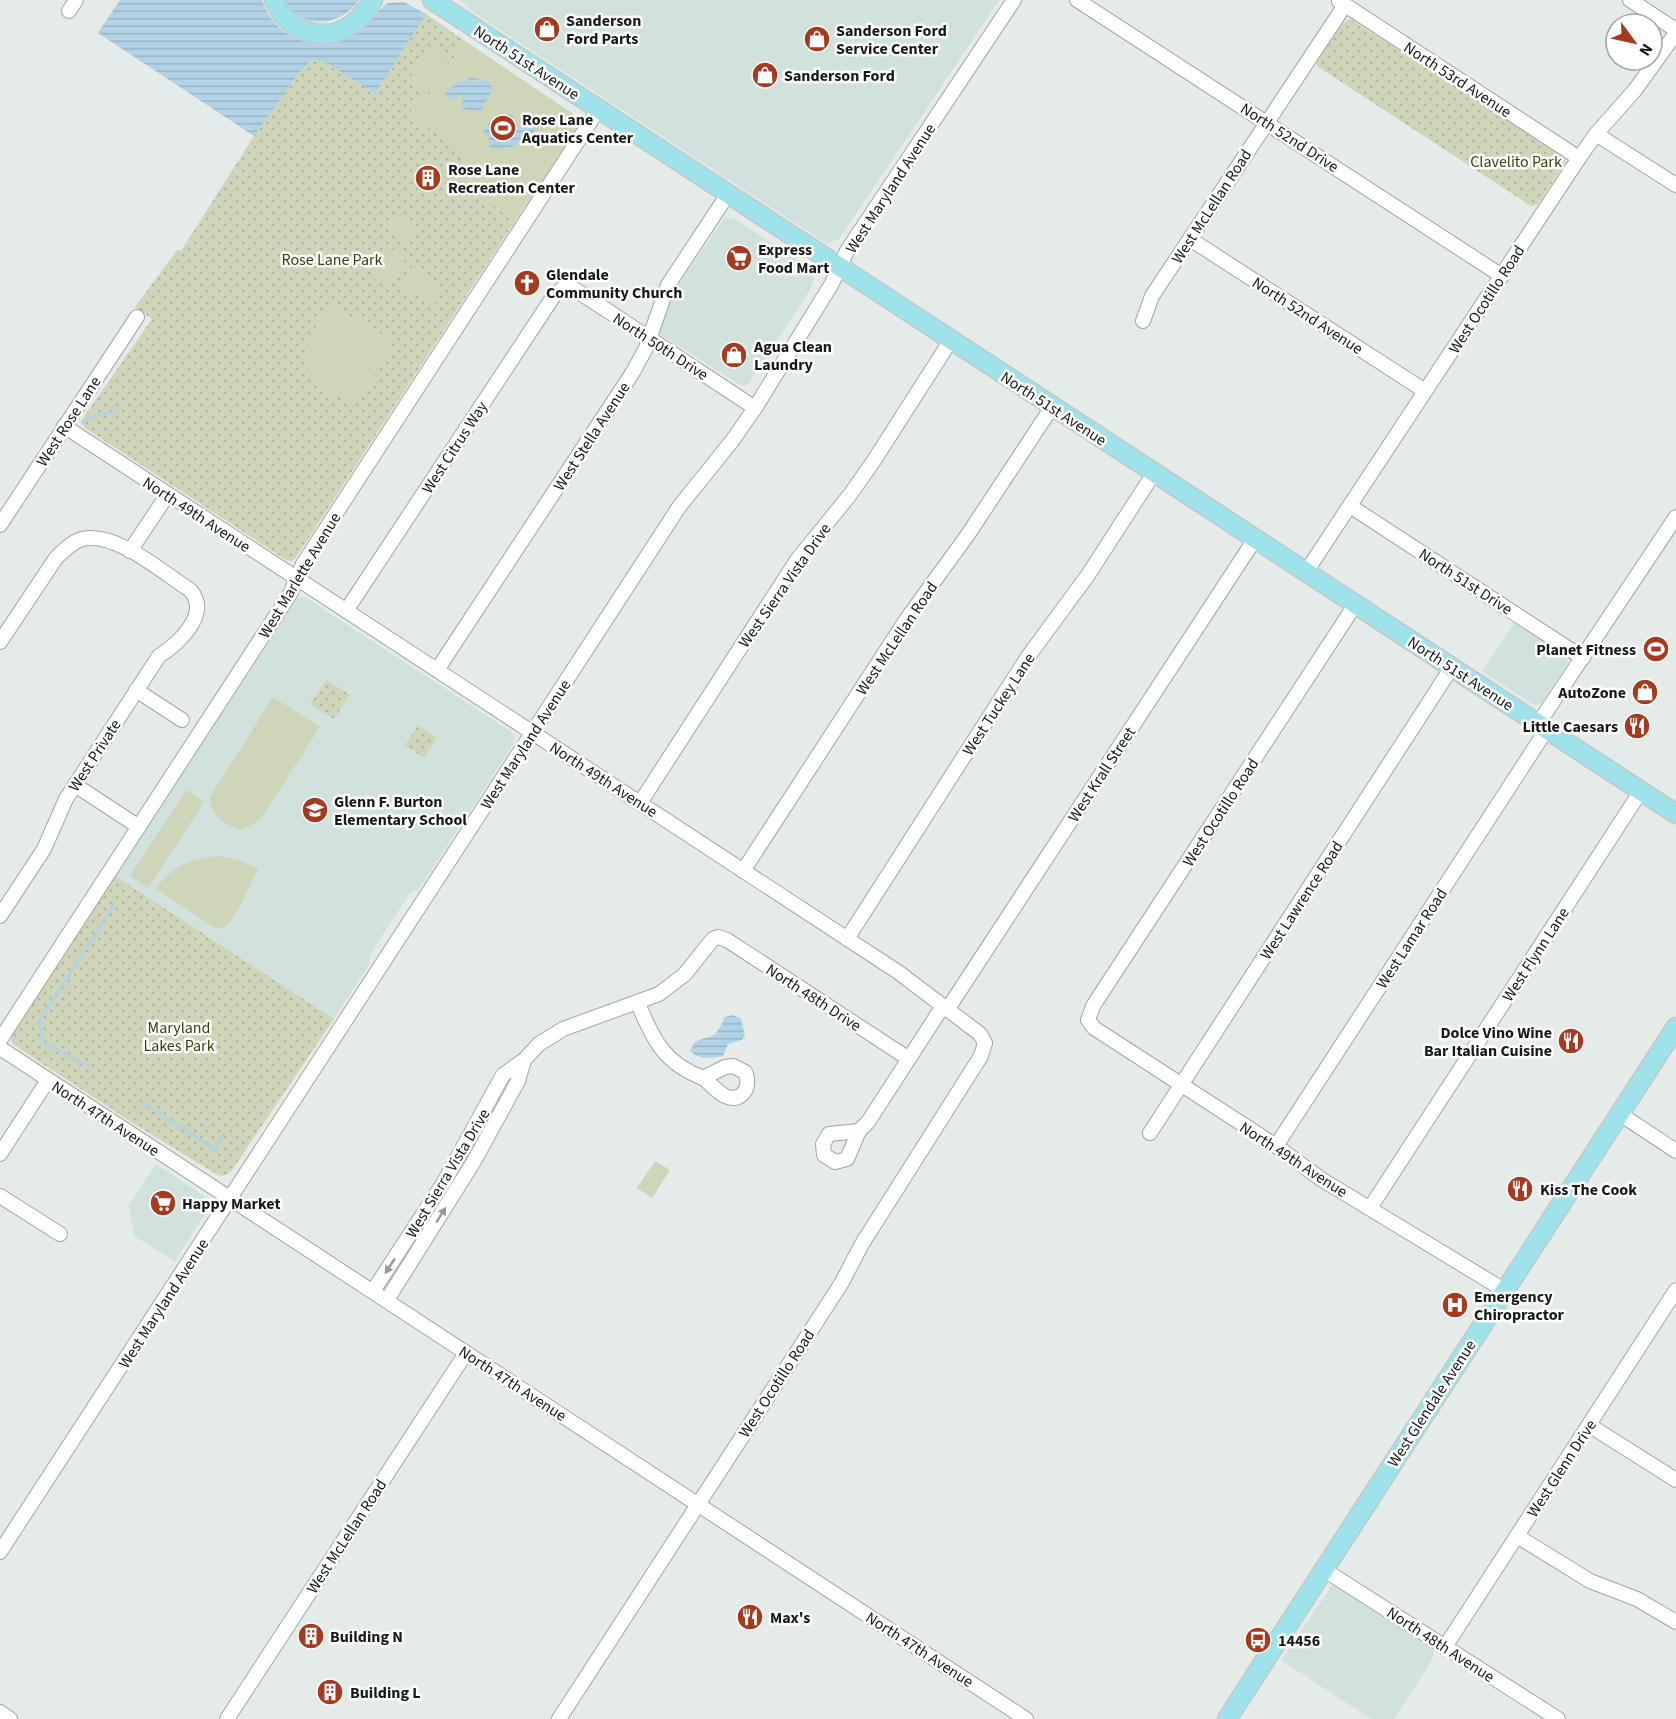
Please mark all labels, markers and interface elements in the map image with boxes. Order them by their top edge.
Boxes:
place label: Sanderson Ford Parts [566,10,641,50]
north arrow [1604,12,1664,72]
shop icon: Sanderson Ford Parts [532,14,562,44]
street label: North 51st Avenue [469,20,584,105]
place label: Sanderson Ford Service Center [836,20,947,60]
shop icon: Sanderson Ford Service Center [802,24,832,54]
street label: North 53rd Avenue [1399,37,1516,123]
text: N [1634,39,1658,60]
shop icon: Sanderson Ford [750,60,780,90]
place label: Sanderson Ford [784,65,895,87]
street label: North 52nd Drive [1236,98,1343,178]
place label: Rose Lane Aquatics Center [521,109,634,149]
sports icon: Rose Lane Aquatics Center [488,113,518,143]
street label: West Maryland Avenue [841,119,941,258]
street label: West McLellan Road [1167,145,1257,268]
park label: Clavelito Park [1470,151,1562,173]
place label: Rose Lane Recreation Center [448,159,576,199]
building icon: Rose Lane Recreation Center [413,163,443,193]
place label: Express Food Mart [758,239,829,279]
street label: West Ocotillo Road [1444,241,1530,358]
supermarket icon: Express Food Mart [724,243,754,273]
park label: Rose Lane Park [281,249,383,271]
place label: Glendale Community Church [546,264,682,304]
church icon: Glendale Community Church [512,268,542,298]
street label: North 52nd Avenue [1248,272,1367,360]
street label: North 50th Drive [608,308,713,386]
place label: Agua Clean Laundry [753,336,832,376]
shop icon: Agua Clean Laundry [719,340,749,370]
street label: North 51st Avenue [996,366,1111,451]
street label: West Rose Lane [31,372,106,471]
street label: West Stella Avenue [548,378,635,495]
street label: West Citrus Way [417,397,493,498]
street label: North 49th Avenue [138,472,255,558]
street label: West Marlette Avenue [254,508,346,643]
street label: West Sierra Vista Drive [734,519,836,652]
street label: North 51st Drive [1414,543,1517,620]
street label: West McLellan Road [851,577,943,700]
street label: North 51st Avenue [1403,631,1518,716]
sports icon: Planet Fitness [1641,634,1671,664]
place label: Planet Fitness [1536,639,1636,661]
street label: West Tuckey Lane [957,649,1040,760]
street label: West Maryland Avenue [476,675,576,814]
shop icon: AutoZone [1630,677,1660,707]
place label: AutoZone [1557,682,1626,704]
restaurant icon: Little Caesars [1622,711,1652,741]
street label: West Private [63,715,126,796]
place label: Little Caesars [1522,716,1618,738]
street label: West Krall Street [1063,722,1141,826]
street label: North 49th Avenue [545,737,662,823]
street label: West Ocotillo Road [1178,754,1264,871]
place label: Glenn F. Burton Elementary School [334,791,467,831]
school or university icon: Glenn F. Burton Elementary School [300,795,330,825]
street label: West Lawrence Road [1255,837,1348,964]
street label: West Lamar Road [1371,884,1453,993]
street label: West Flynn Lane [1497,903,1575,1006]
street label: North 48th Drive [761,959,866,1037]
park label: Maryland Lakes Park [143,1017,215,1057]
place label: Dolce Vino Wine Bar Italian Cuisine [1424,1022,1552,1062]
restaurant icon: Dolce Vino Wine Bar Italian Cuisine [1556,1026,1586,1056]
street label: North 47th Avenue [47,1076,164,1162]
street label: West Sierra Vista Drive [400,1105,495,1242]
street label: North 49th Avenue [1235,1117,1352,1203]
restaurant icon: Kiss The Cook [1505,1174,1535,1204]
place label: Kiss The Cook [1540,1179,1637,1201]
supermarket icon: Happy Market [148,1188,178,1218]
place label: Happy Market [182,1193,281,1215]
one-way arrow [435,1208,447,1224]
street label: West Maryland Avenue [114,1234,214,1373]
one-way arrow [385,1258,396,1274]
place label: Emergency Chiropractor [1474,1286,1565,1326]
hospital icon: Emergency Chiropractor [1440,1290,1470,1320]
street label: West Ocotillo Road [734,1325,820,1442]
street label: West Glendale Avenue [1382,1336,1481,1471]
street label: North 47th Avenue [454,1341,571,1427]
street label: West Glenn Drive [1522,1415,1602,1522]
street label: West McLellan Road [302,1475,392,1598]
restaurant icon: Max's [735,1602,765,1632]
street label: North 48th Avenue [1382,1602,1499,1688]
place label: Max's [770,1607,810,1629]
street label: North 47th Avenue [861,1607,978,1693]
building icon: Building N [296,1621,326,1651]
bus stop icon: 14456 [1243,1625,1273,1655]
place label: Building N [330,1626,403,1648]
place label: 14456 [1278,1630,1320,1652]
building icon: Building L [315,1677,345,1707]
place label: Building L [350,1682,421,1704]

